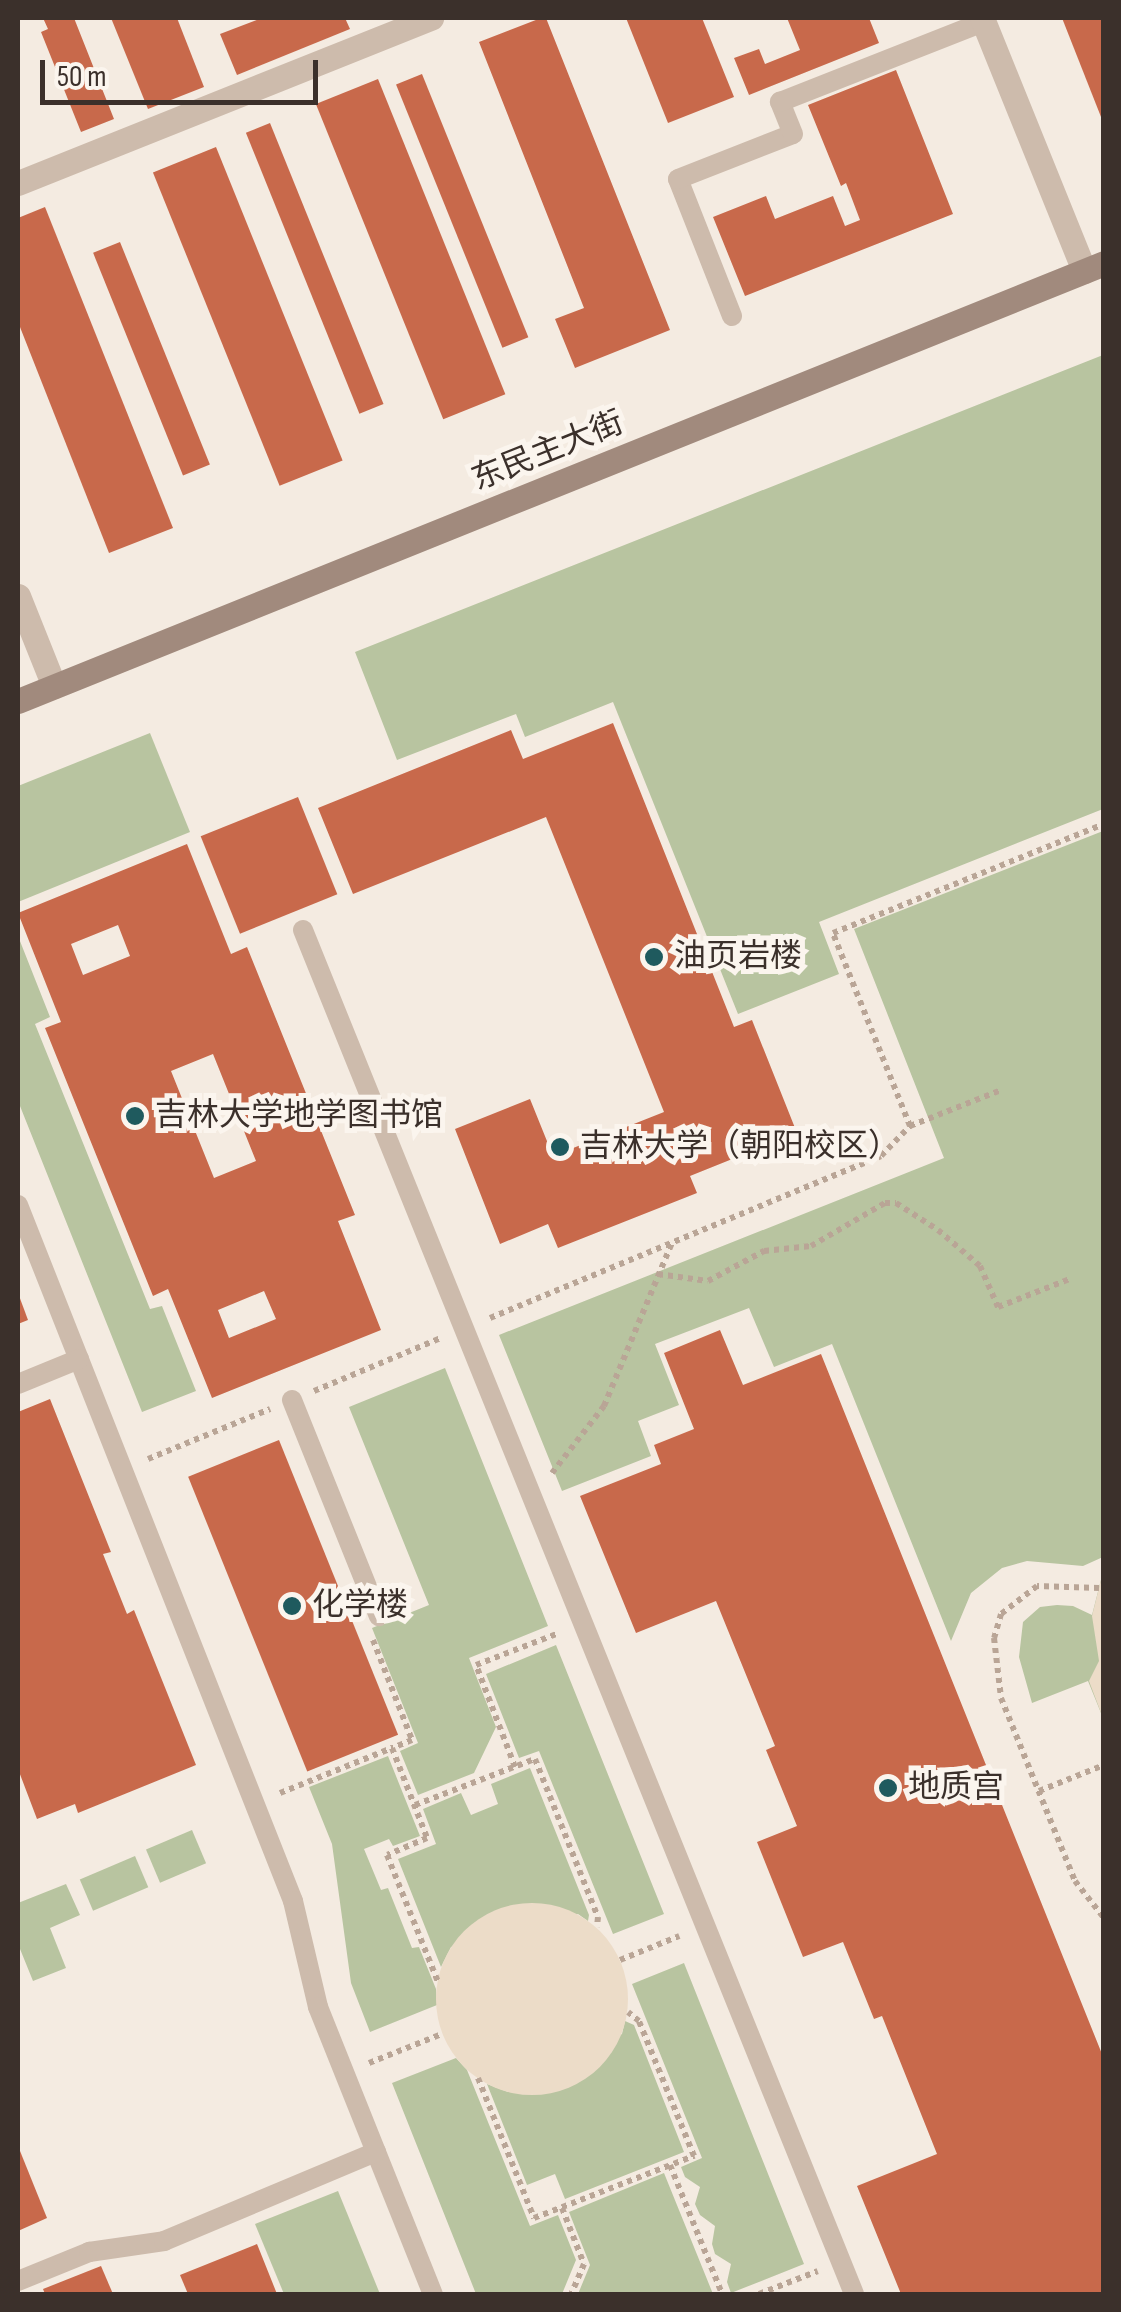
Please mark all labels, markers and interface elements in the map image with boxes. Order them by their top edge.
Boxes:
scale bar [45,40,322,102]
text: 50 m [57,59,106,95]
street label: 东民主大街 [467,404,629,500]
place label: 油页岩楼 [674,938,802,976]
marker: 油页岩楼 [643,946,665,968]
place label: 吉林大学地学图书馆 [155,1097,443,1135]
marker: 吉林大学地学图书馆 [124,1105,146,1127]
place label: 吉林大学（朝阳校区） [580,1128,900,1166]
marker: 吉林大学（朝阳校区） [549,1136,571,1158]
place label: 化学楼 [312,1587,408,1625]
marker: 化学楼 [281,1595,303,1617]
place label: 地质宫 [908,1769,1004,1807]
marker: 地质宫 [877,1777,899,1799]

